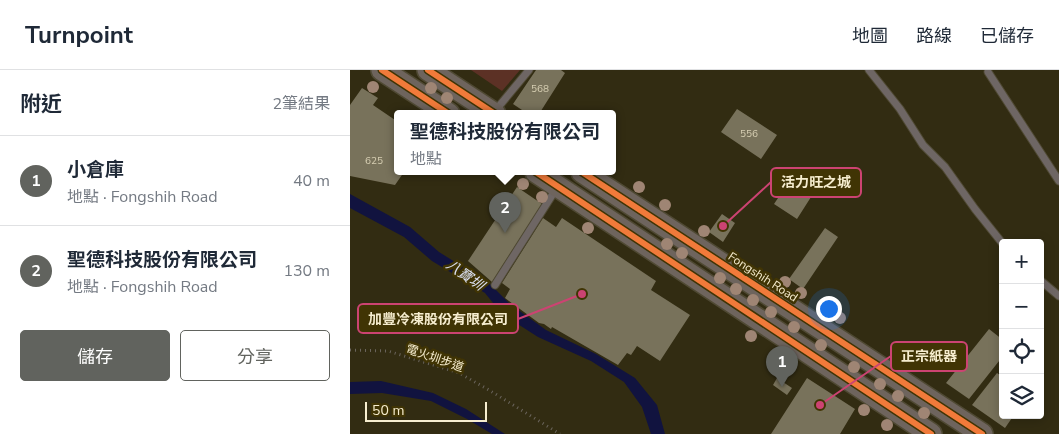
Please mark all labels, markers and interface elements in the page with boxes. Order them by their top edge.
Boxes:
text: Turnpoint [25,19,133,51]
text: 地圖 [852,24,888,48]
text: 路線 [916,24,952,48]
text: 已儲存 [980,24,1034,48]
house number: 568 [531,82,549,96]
text: 附近 [20,90,62,118]
text: 2筆結果 [272,93,330,115]
popup [394,110,616,175]
text: 聖德科技股份有限公司 [410,119,600,145]
house number: 556 [740,127,758,141]
text: 地點 [410,148,442,170]
house number: 625 [365,154,383,168]
text: 小倉庫 [67,157,124,183]
callout: 活力旺之城 [771,168,861,197]
text: 1 [31,170,41,192]
text: 40 m [293,170,330,192]
text: 活力旺之城 [781,173,851,192]
text: 地點 · Fongshih Road [67,186,218,208]
pin: 2 [489,192,521,233]
map controls [999,239,1044,419]
button: + [999,239,1044,284]
text: 聖德科技股份有限公司 [67,247,257,273]
street label: Fongshih Road [725,248,801,306]
water label: 八寶圳 [442,255,489,296]
text: 2 [31,260,41,282]
text: 130 m [283,260,330,282]
text: 地點 · Fongshih Road [67,276,218,298]
button: − [999,284,1044,329]
your location [816,296,842,322]
callout: 加豐冷凍股份有限公司 [358,304,518,333]
text: 加豐冷凍股份有限公司 [368,310,508,329]
button: locate [999,329,1044,374]
button: 儲存 [20,330,170,381]
button: 分享 [180,330,330,381]
street label: 電火圳步道 [404,341,466,375]
callout: 正宗紙器 [891,342,967,371]
pin: 1 [766,346,798,387]
text: 正宗紙器 [901,347,957,366]
button: layers [999,374,1044,419]
scale bar [365,399,488,422]
text: 50 m [372,401,404,420]

